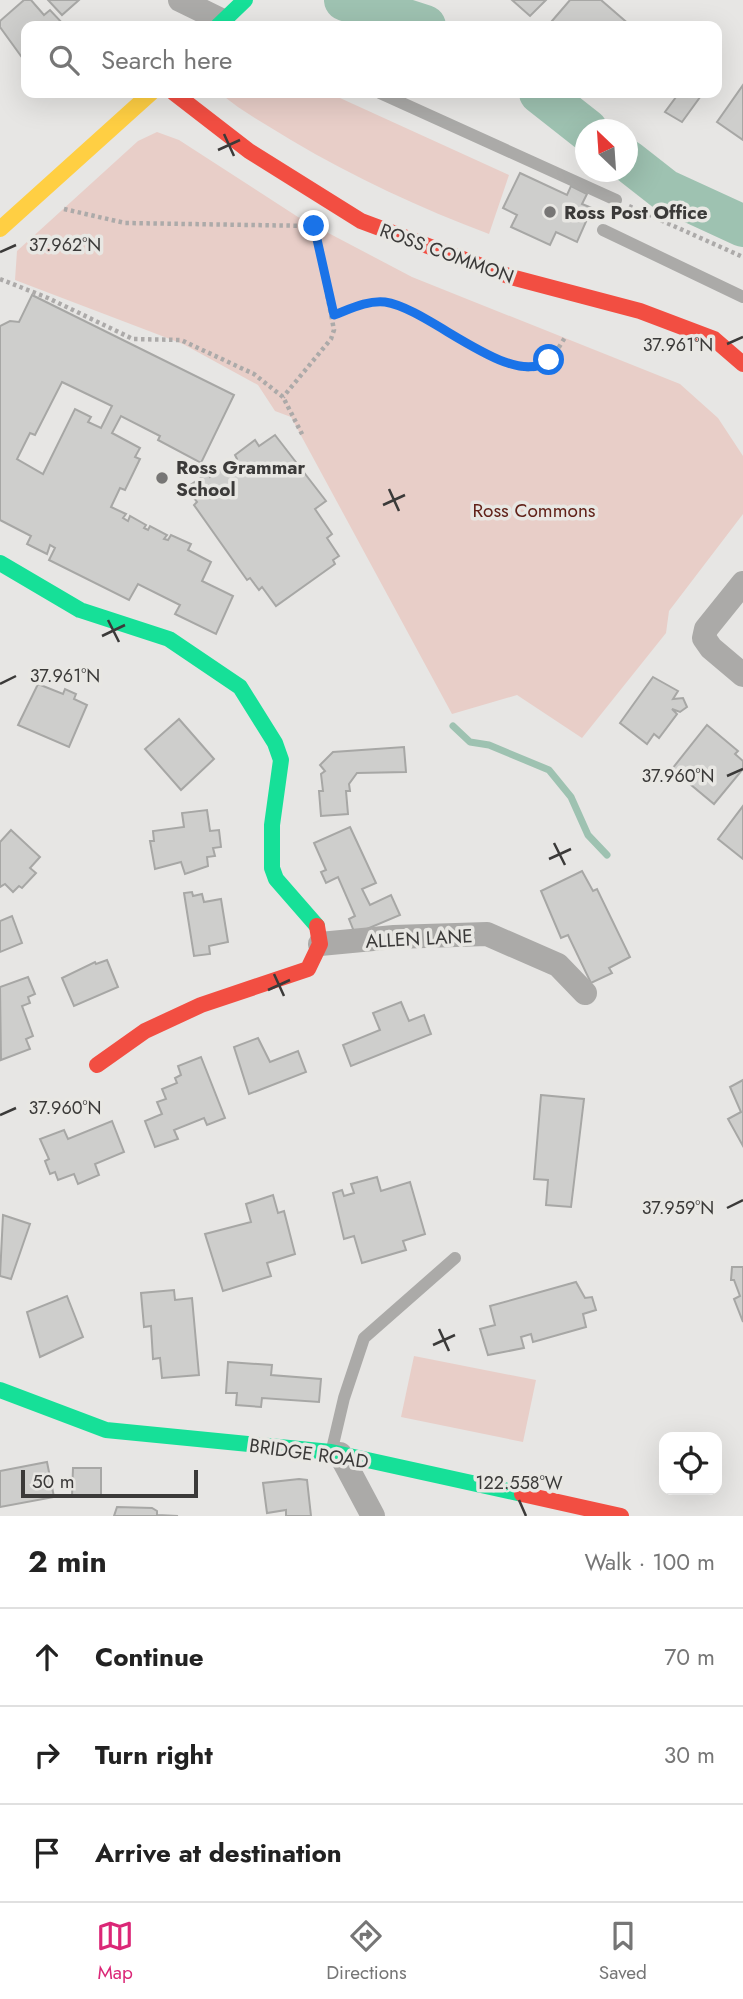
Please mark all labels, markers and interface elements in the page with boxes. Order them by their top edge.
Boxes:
search box [21,21,722,98]
icon: search [45,41,83,79]
text: Search here [101,41,233,79]
north arrow [575,119,638,182]
place label: Ross Post Office [564,199,708,226]
marker: Ross Post Office [542,204,558,220]
route end [298,210,329,241]
street label: ROSS COMMON [376,217,518,290]
text: 37.962°N [29,232,101,258]
text: 37.961°N [643,332,713,358]
route start [533,344,564,375]
place label: Ross Grammar School [176,454,305,503]
marker: Ross Grammar School [154,470,170,486]
park label: Ross Commons [472,497,596,524]
text: 37.961°N [30,663,100,689]
text: 37.960°N [641,763,715,789]
street label: ALLEN LANE [365,922,473,955]
text: 37.960°N [28,1095,102,1121]
text: 37.959°N [642,1195,714,1221]
street label: BRIDGE ROAD [248,1432,370,1475]
map controls [659,1432,722,1495]
button: locate [659,1432,722,1495]
scale bar [21,1467,198,1499]
text: 50 m [32,1468,75,1495]
text: 122.558°W [476,1470,563,1496]
text: 2 min [28,1540,107,1583]
text: Walk · 100 m [585,1545,715,1579]
icon: ahead [28,1638,66,1676]
text: Continue [95,1638,204,1676]
text: 70 m [664,1640,715,1674]
icon: right [28,1736,66,1774]
text: Turn right [95,1736,213,1774]
text: 30 m [664,1738,715,1772]
icon: arrive [28,1834,66,1872]
text: Arrive at destination [95,1834,342,1872]
tab: Map [96,1917,134,1986]
tab: Directions [326,1917,407,1986]
tab: Saved [599,1917,647,1986]

